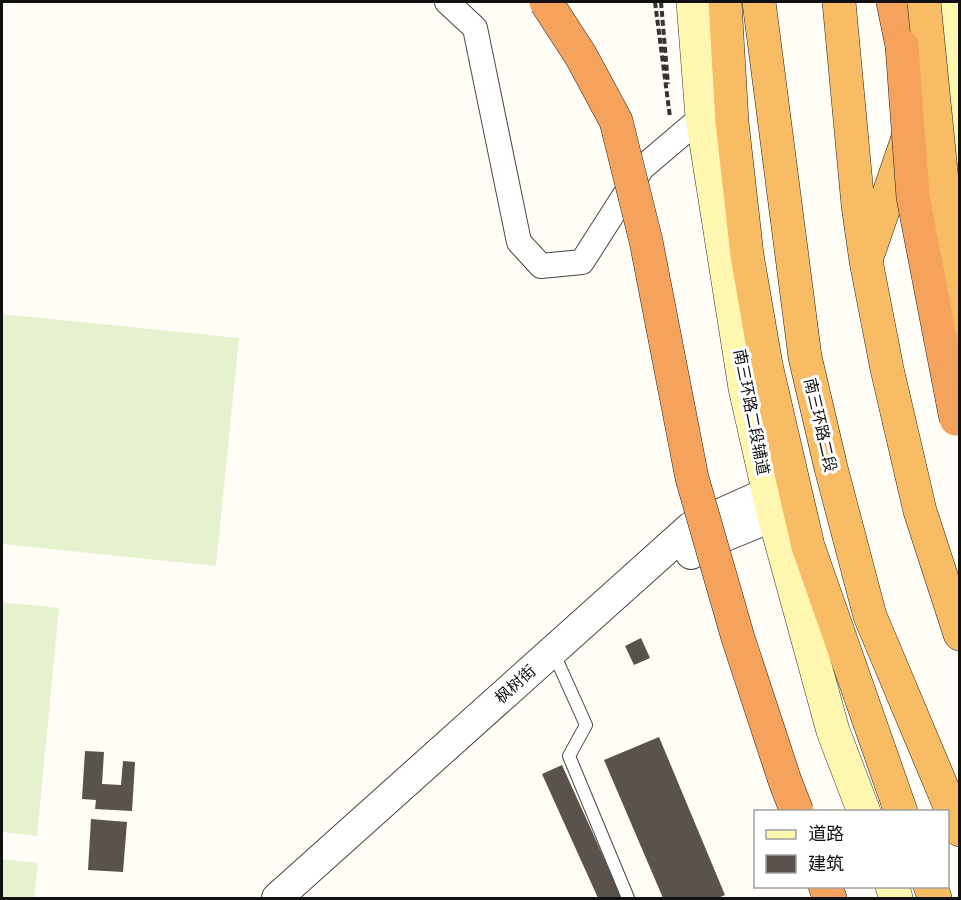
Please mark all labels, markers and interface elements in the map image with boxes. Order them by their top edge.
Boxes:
street label: 南三环路二段辅道 [730,347,774,477]
street label: 南三环路二段 [800,376,842,474]
street label: 枫树街 [490,661,540,707]
legend [754,810,949,888]
text: 道路 [808,822,844,845]
text: 建筑 [808,852,844,875]

